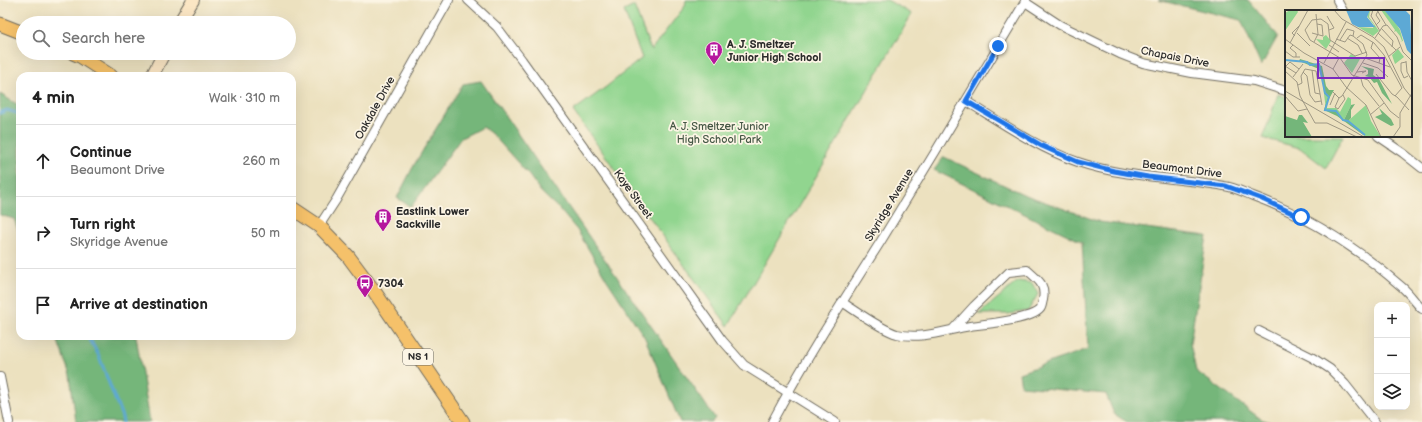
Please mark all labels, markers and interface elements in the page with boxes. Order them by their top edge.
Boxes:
inset map [1285,10,1412,137]
search box [16,16,296,60]
icon: search [30,27,52,49]
text: Search here [62,29,145,48]
route end [989,37,1007,55]
place label: A. J. Smeltzer Junior High School [726,38,822,64]
building icon: A. J. Smeltzer Junior High School [704,40,724,65]
street label: Chapais Drive [1140,44,1211,70]
street label: Oakdale Drive [352,74,398,142]
text: 4 min [32,88,75,108]
text: Walk · 310 m [209,90,280,106]
park label: A. J. Smeltzer Junior High School Park [670,120,769,146]
text: Continue [70,143,132,162]
icon: ahead [32,150,54,172]
text: 260 m [242,153,280,169]
street label: Beaumont Drive [1141,158,1223,180]
text: Beaumont Drive [70,162,165,178]
street label: Skyridge Avenue [862,166,916,244]
street label: Kaye Street [611,167,655,221]
place label: Eastlink Lower Sackville [396,205,470,231]
building icon: Eastlink Lower Sackville [373,207,393,232]
route start [1292,208,1310,226]
text: Turn right [70,215,135,234]
icon: right [32,222,54,244]
text: 50 m [251,225,280,241]
text: Skyridge Avenue [70,234,168,250]
bus stop icon: 7304 [355,273,375,298]
place label: 7304 [378,277,404,290]
icon: arrive [32,294,54,316]
text: Arrive at destination [70,295,208,314]
map controls [1374,302,1410,410]
button: + [1374,302,1410,338]
button: − [1374,338,1410,374]
road number: NS 1 [403,349,433,365]
button: layers [1374,374,1410,410]

